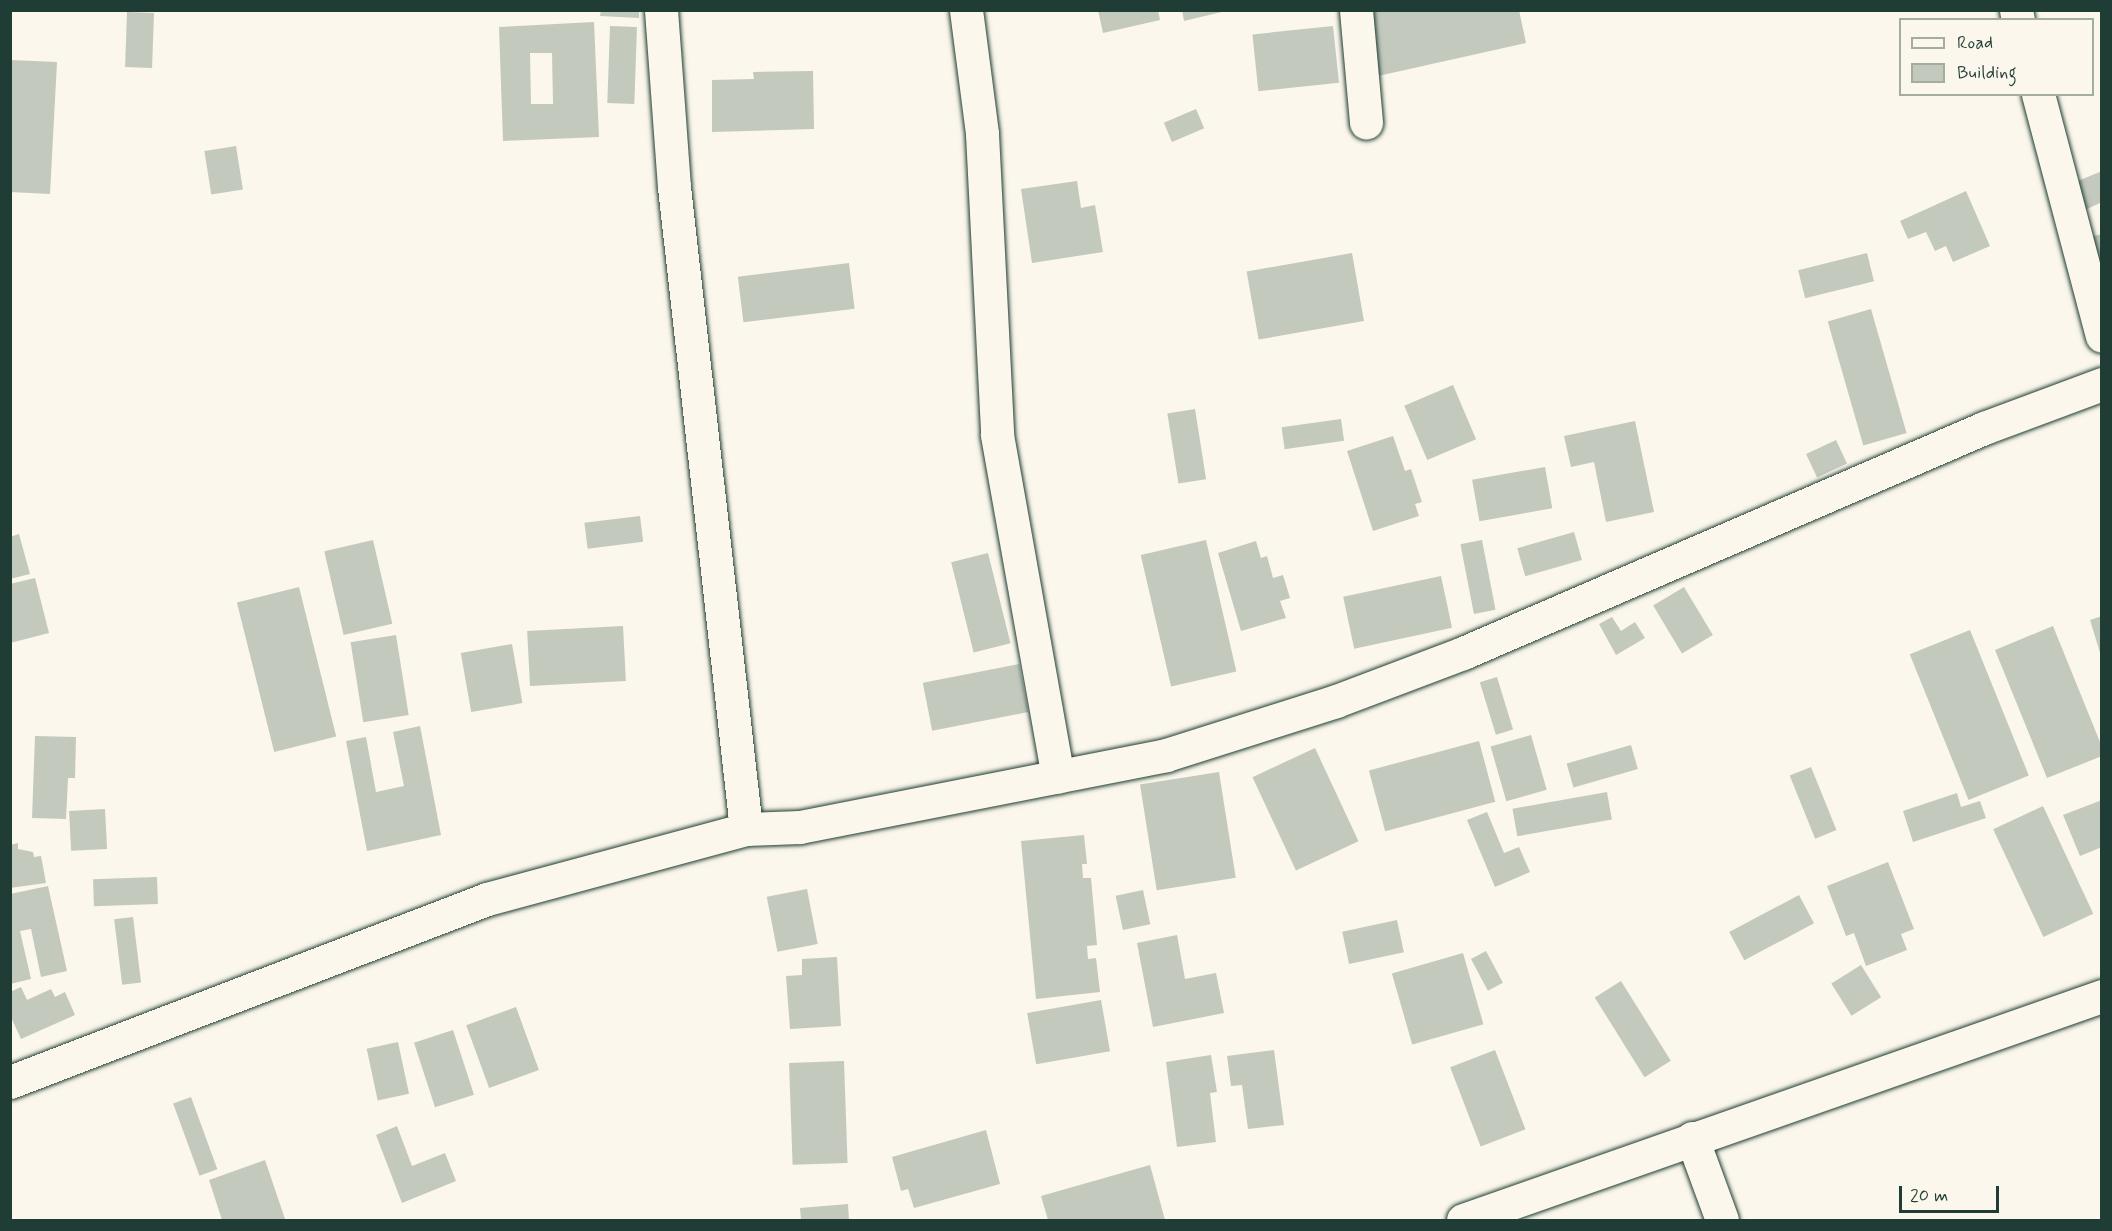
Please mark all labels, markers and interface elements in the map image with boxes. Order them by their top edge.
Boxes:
legend [1899,18,2094,96]
text: Road [1957,31,1993,55]
text: Building [1957,61,2017,85]
scale bar [1902,1174,2002,1212]
text: 20 m [1910,1184,1948,1208]

